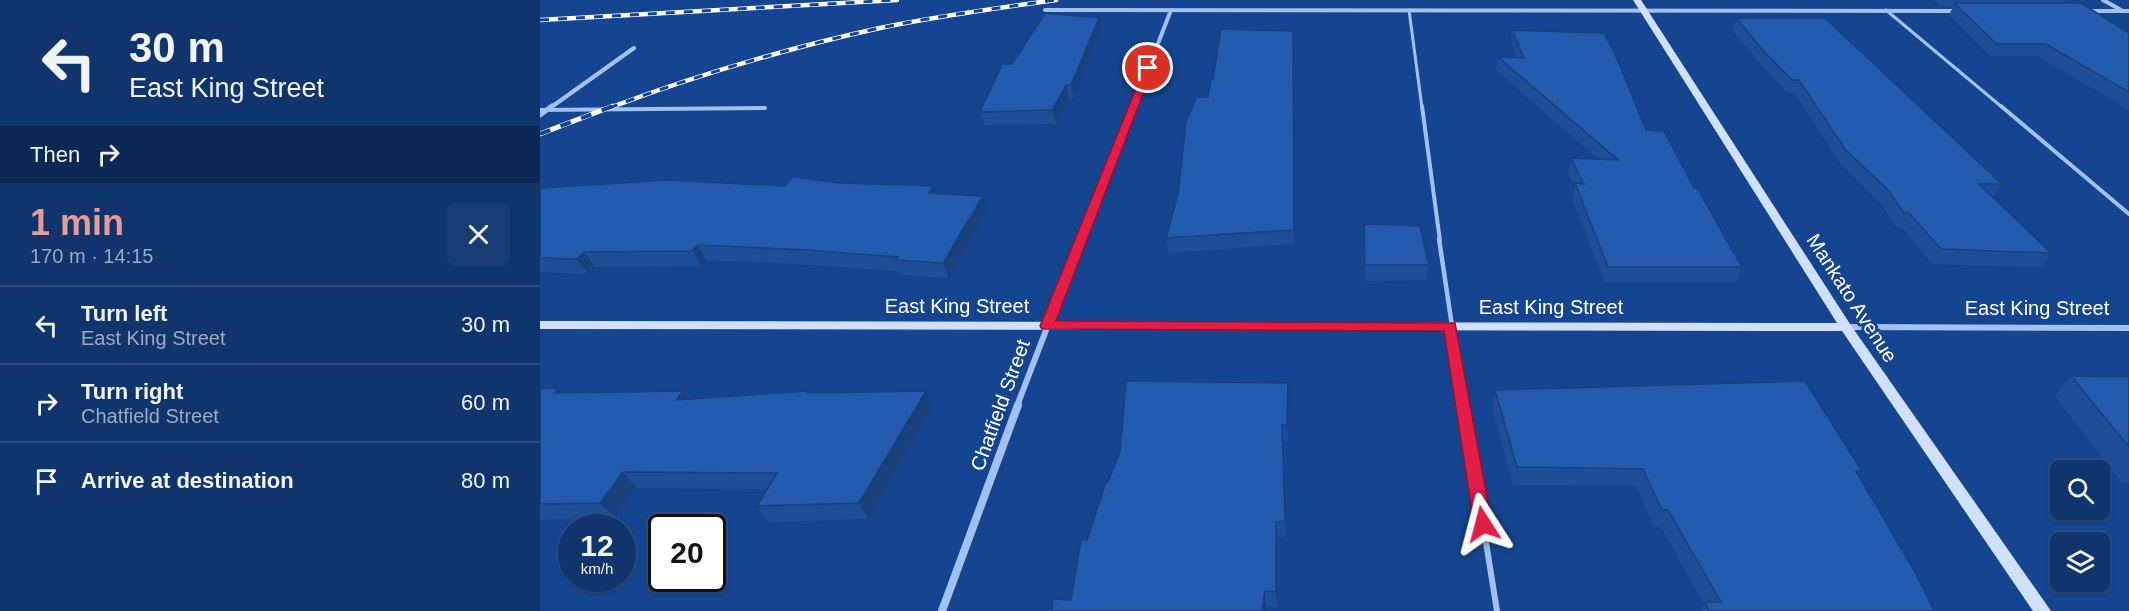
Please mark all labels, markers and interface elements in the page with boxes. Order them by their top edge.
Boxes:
icon: left [30,24,108,102]
text: 30 m [129,24,225,71]
pin [1122,42,1173,93]
icon: arrive [1131,51,1164,84]
text: East King Street [129,73,324,103]
icon: right [92,138,125,171]
text: Then [30,142,80,167]
text: 1 min [30,202,124,243]
button: close [447,203,510,266]
street label: Mankato Avenue [1802,230,1902,366]
text: 170 m · 14:15 [30,245,153,267]
street label: East King Street [885,295,1030,317]
street label: East King Street [1479,296,1624,318]
street label: East King Street [1965,297,2110,319]
text: Turn left [81,301,167,326]
icon: left [30,309,63,342]
text: 30 m [461,312,510,337]
text: East King Street [81,327,226,349]
street label: Chatfield Street [966,336,1034,474]
text: Turn right [81,379,183,404]
icon: right [30,387,63,420]
text: 60 m [461,390,510,415]
text: Chatfield Street [81,405,219,427]
map controls [2050,460,2110,592]
button: search [2050,460,2110,520]
icon: arrive [30,465,63,498]
text: Arrive at destination [81,468,294,493]
text: 80 m [461,468,510,493]
position arrow [1451,492,1515,556]
speed limit sign: 20 [648,514,726,592]
text: 12 [580,529,614,562]
button: layers [2050,532,2110,592]
text: km/h [581,560,613,577]

